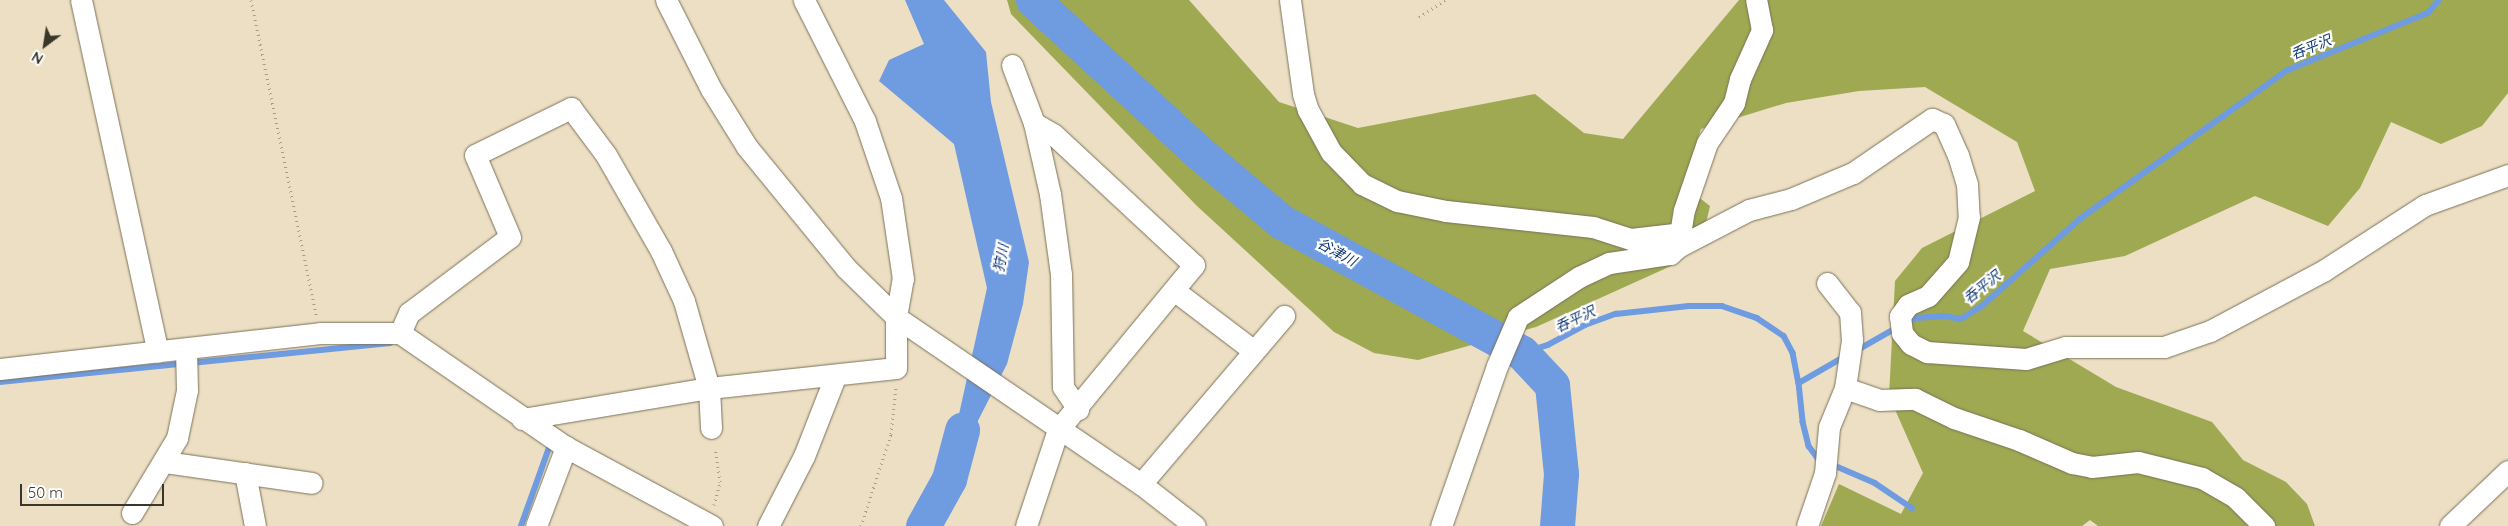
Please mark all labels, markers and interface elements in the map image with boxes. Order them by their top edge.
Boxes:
north arrow [20,20,70,70]
water label: 呑平沢 [2288,31,2334,63]
text: N [28,47,46,68]
water label: 谷津川 [1315,234,1359,270]
water label: 狩川 [990,243,1012,273]
water label: 呑平沢 [1960,267,2004,307]
water label: 呑平沢 [1552,303,1598,335]
scale bar [22,474,166,506]
text: 50 m [28,483,63,502]

